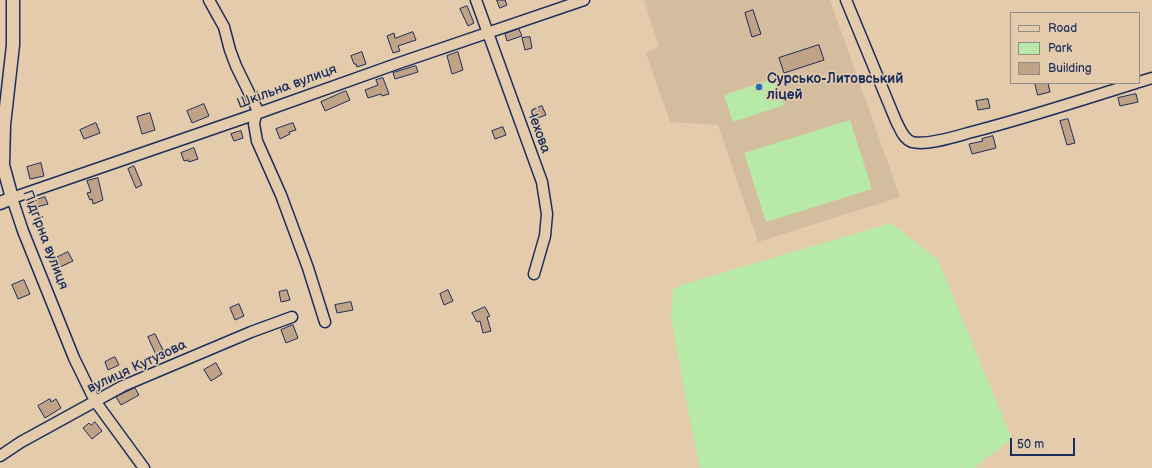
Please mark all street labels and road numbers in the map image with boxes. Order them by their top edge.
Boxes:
street label: Шкільна вулиця [235,61,339,113]
street label: Чехова [522,106,554,156]
street label: Підгірна вулиця [18,188,72,292]
street label: вулиця Кутузова [85,337,189,397]

